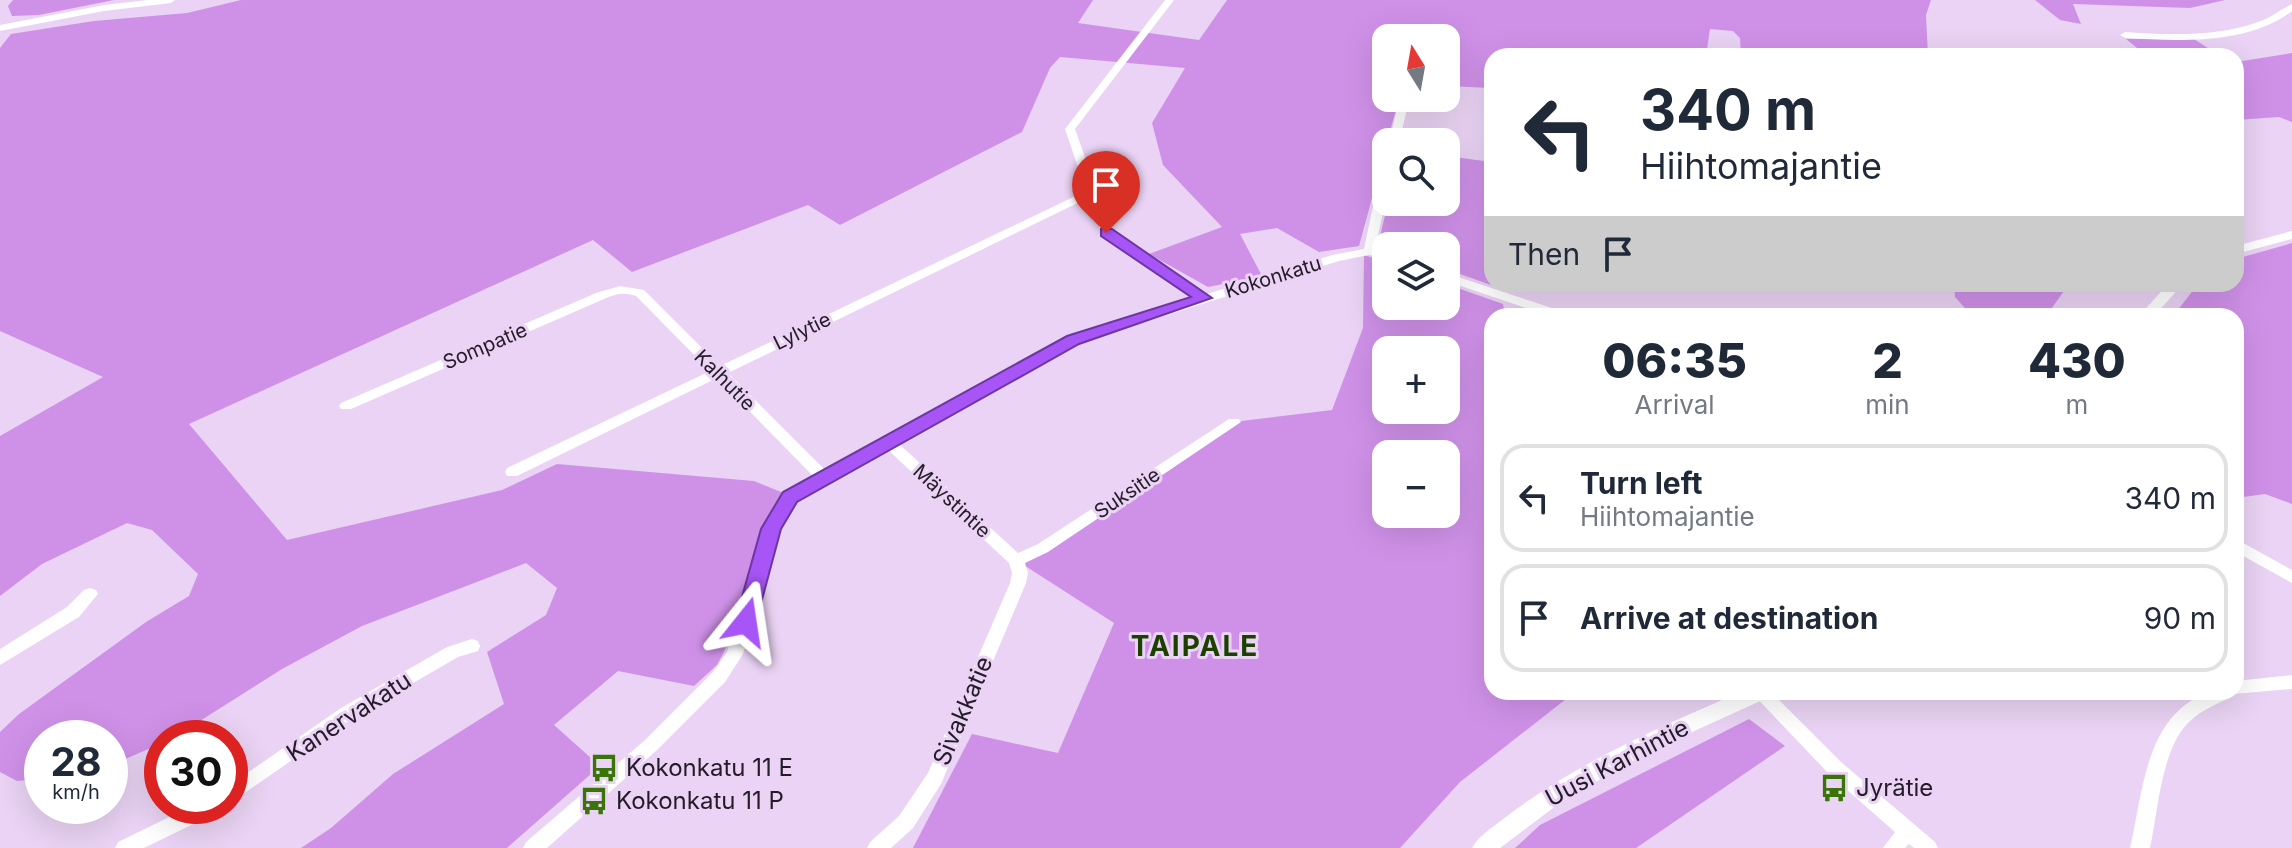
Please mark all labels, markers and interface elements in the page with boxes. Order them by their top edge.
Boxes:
north arrow [1372,24,1460,112]
map controls [1372,24,1460,528]
text: 340 m [1640,76,1816,144]
icon: left [1508,80,1612,184]
button: search [1372,128,1460,216]
text: Hiihtomajantie [1640,144,1882,188]
pin [1072,151,1140,233]
icon: arrive [1084,163,1128,207]
button: layers [1372,232,1460,320]
icon: arrive [1596,232,1640,276]
text: Then [1508,236,1580,272]
street label: Kokonkatu [1222,251,1324,303]
street label: Lylytie [769,307,835,355]
street label: Sompatie [439,318,531,374]
text: 06:35 [1602,331,1747,390]
text: 2 [1872,331,1903,390]
text: 430 [2028,331,2126,390]
button: + [1372,336,1460,424]
street label: Kalhutie [690,345,760,415]
text: Arrival [1635,389,1715,420]
text: min [1865,389,1910,420]
text: m [2065,389,2088,420]
button: − [1372,440,1460,528]
street label: Mäystintie [908,459,996,543]
street label: Suksitie [1090,462,1164,524]
text: Turn left [1580,465,1702,501]
icon: left [1512,476,1556,520]
text: 340 m [2124,480,2216,516]
text: Hiihtomajantie [1580,501,1755,532]
position arrow [704,580,788,664]
icon: arrive [1512,596,1556,640]
text: Arrive at destination [1580,600,1878,636]
text: 90 m [2144,600,2216,636]
district label: TAIPALE [1131,629,1259,663]
street label: Sivakkatie [927,652,998,770]
street label: Kanervakatu [281,666,416,768]
street label: Uusi Karhintie [1540,713,1693,812]
speed limit sign: 30 [144,720,248,824]
text: 28 [50,737,102,786]
bus stop icon: Kokonkatu 11 E [589,753,619,783]
place label: Kokonkatu 11 E [626,753,793,782]
bus stop icon: Jyrätie [1819,773,1849,803]
place label: Jyrätie [1856,773,1933,802]
text: km/h [52,780,100,804]
bus stop icon: Kokonkatu 11 P [579,786,609,816]
place label: Kokonkatu 11 P [616,786,784,815]

